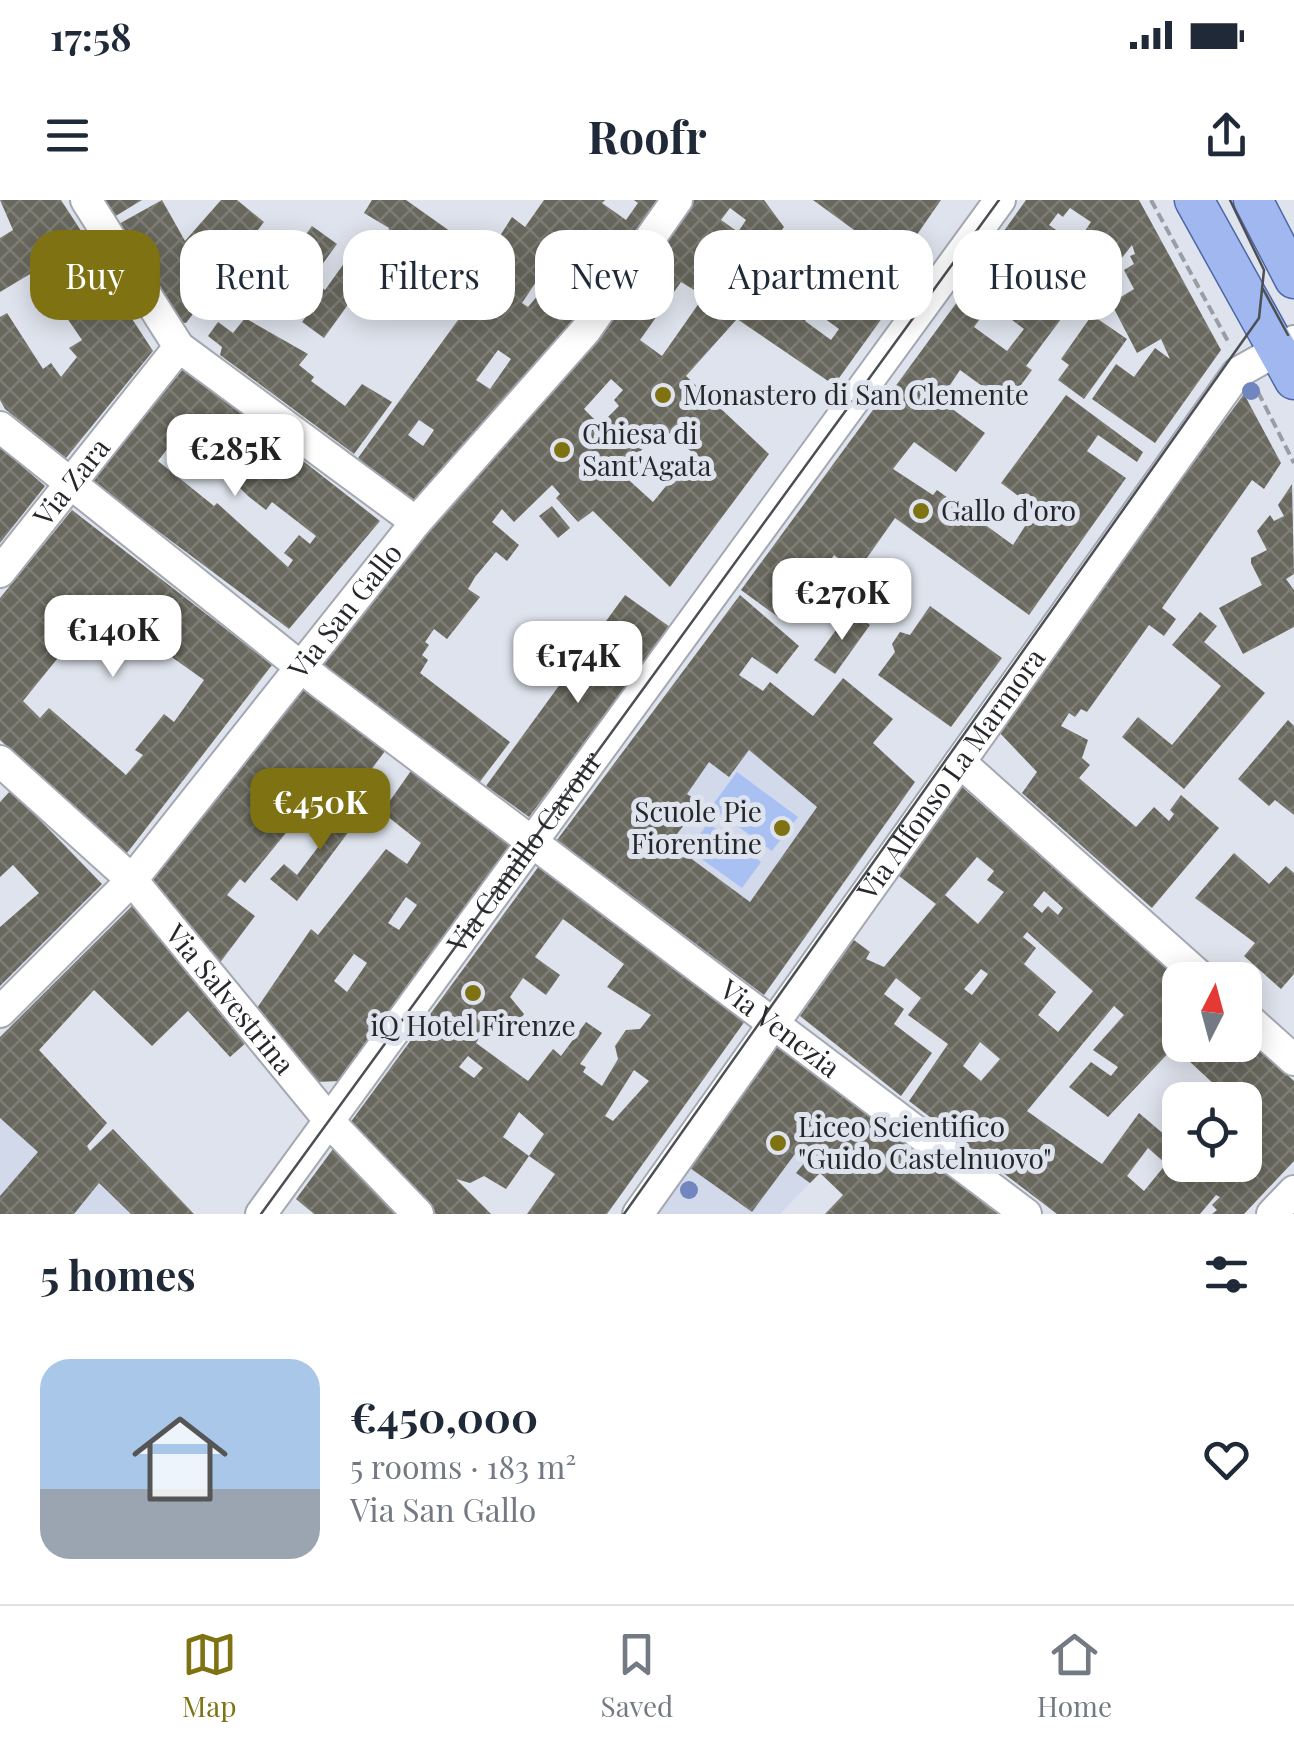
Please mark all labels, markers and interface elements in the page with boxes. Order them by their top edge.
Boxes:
text: 17:58 [50,10,132,61]
text: Roofr [588,105,706,165]
icon: menu [40,108,95,163]
icon: share [1199,108,1254,163]
chip: Buy [30,230,160,320]
chip: Rent [180,230,323,320]
chip: Filters [343,230,515,320]
chip: New [535,230,674,320]
chip: Apartment [694,230,933,320]
chip: House [953,230,1122,320]
place label: Monastero di San Clemente [683,375,1029,412]
marker: Monastero di San Clemente [652,384,674,406]
pin: €285K [165,414,305,499]
place label: Chiesa di Sant'Agata [582,414,712,483]
text: €285K [189,425,281,468]
street label: Via Zara [23,429,117,534]
marker: Chiesa di Sant'Agata [551,439,573,461]
place label: Gallo d'oro [941,491,1076,528]
marker: Gallo d'oro [910,500,932,522]
street label: Via San Gallo [278,535,409,686]
pin: €270K [772,558,912,643]
text: €270K [794,569,890,612]
pin: €140K [43,595,183,680]
text: €140K [66,606,160,649]
pin: €174K [508,621,648,706]
text: €174K [535,632,621,675]
street label: Via Alfonso La Marmora [847,640,1052,907]
street label: Via Camillo Cavour [437,742,610,960]
pin: €450K [250,768,390,853]
text: €450K [272,779,368,822]
place label: Scuole Pie Fiorentine [631,792,762,861]
marker: Scuole Pie Fiorentine [771,817,793,839]
street label: Via Salvestrina [158,915,304,1081]
north arrow [1162,962,1262,1062]
map controls [1162,962,1262,1182]
street label: Via Venezia [712,970,848,1085]
marker: iQ Hotel Firenze [462,982,484,1004]
place label: iQ Hotel Firenze [370,1006,576,1043]
button: locate [1162,1082,1262,1182]
place label: Liceo Scientifico "Guido Castelnuovo" [798,1107,1052,1176]
marker: Liceo Scientifico "Guido Castelnuovo" [767,1132,789,1154]
text: 5 homes [40,1246,196,1302]
icon: filters [1199,1247,1254,1302]
text: €450,000 [350,1388,538,1444]
icon: home [120,1399,240,1519]
icon: heart [1199,1432,1254,1487]
text: 5 rooms · 183 m² [350,1444,576,1487]
text: Via San Gallo [350,1487,536,1530]
tab: Map [182,1627,237,1724]
tab: Saved [601,1627,673,1724]
tab: Home [1037,1627,1112,1724]

